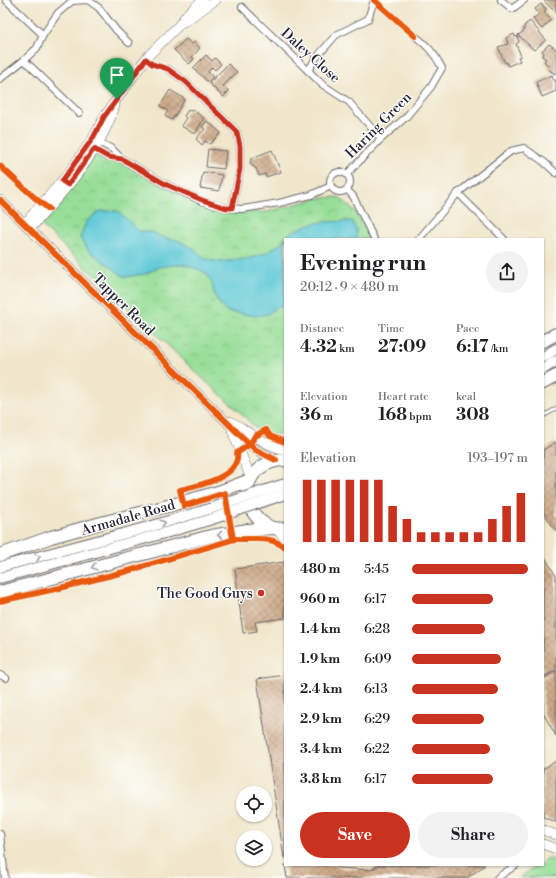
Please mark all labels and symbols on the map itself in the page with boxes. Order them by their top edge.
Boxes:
street label: Daley Close [277,24,344,87]
pin [100,58,134,99]
street label: Haring Green [342,88,416,163]
street label: Tapper Road [88,270,158,340]
street label: Armadale Road [78,496,177,540]
one-way arrow [159,519,166,528]
one-way arrow [217,530,223,539]
one-way arrow [34,553,41,562]
one-way arrow [91,562,98,571]
place label: The Good Guys [157,585,253,603]
marker: The Good Guys [256,588,266,598]

